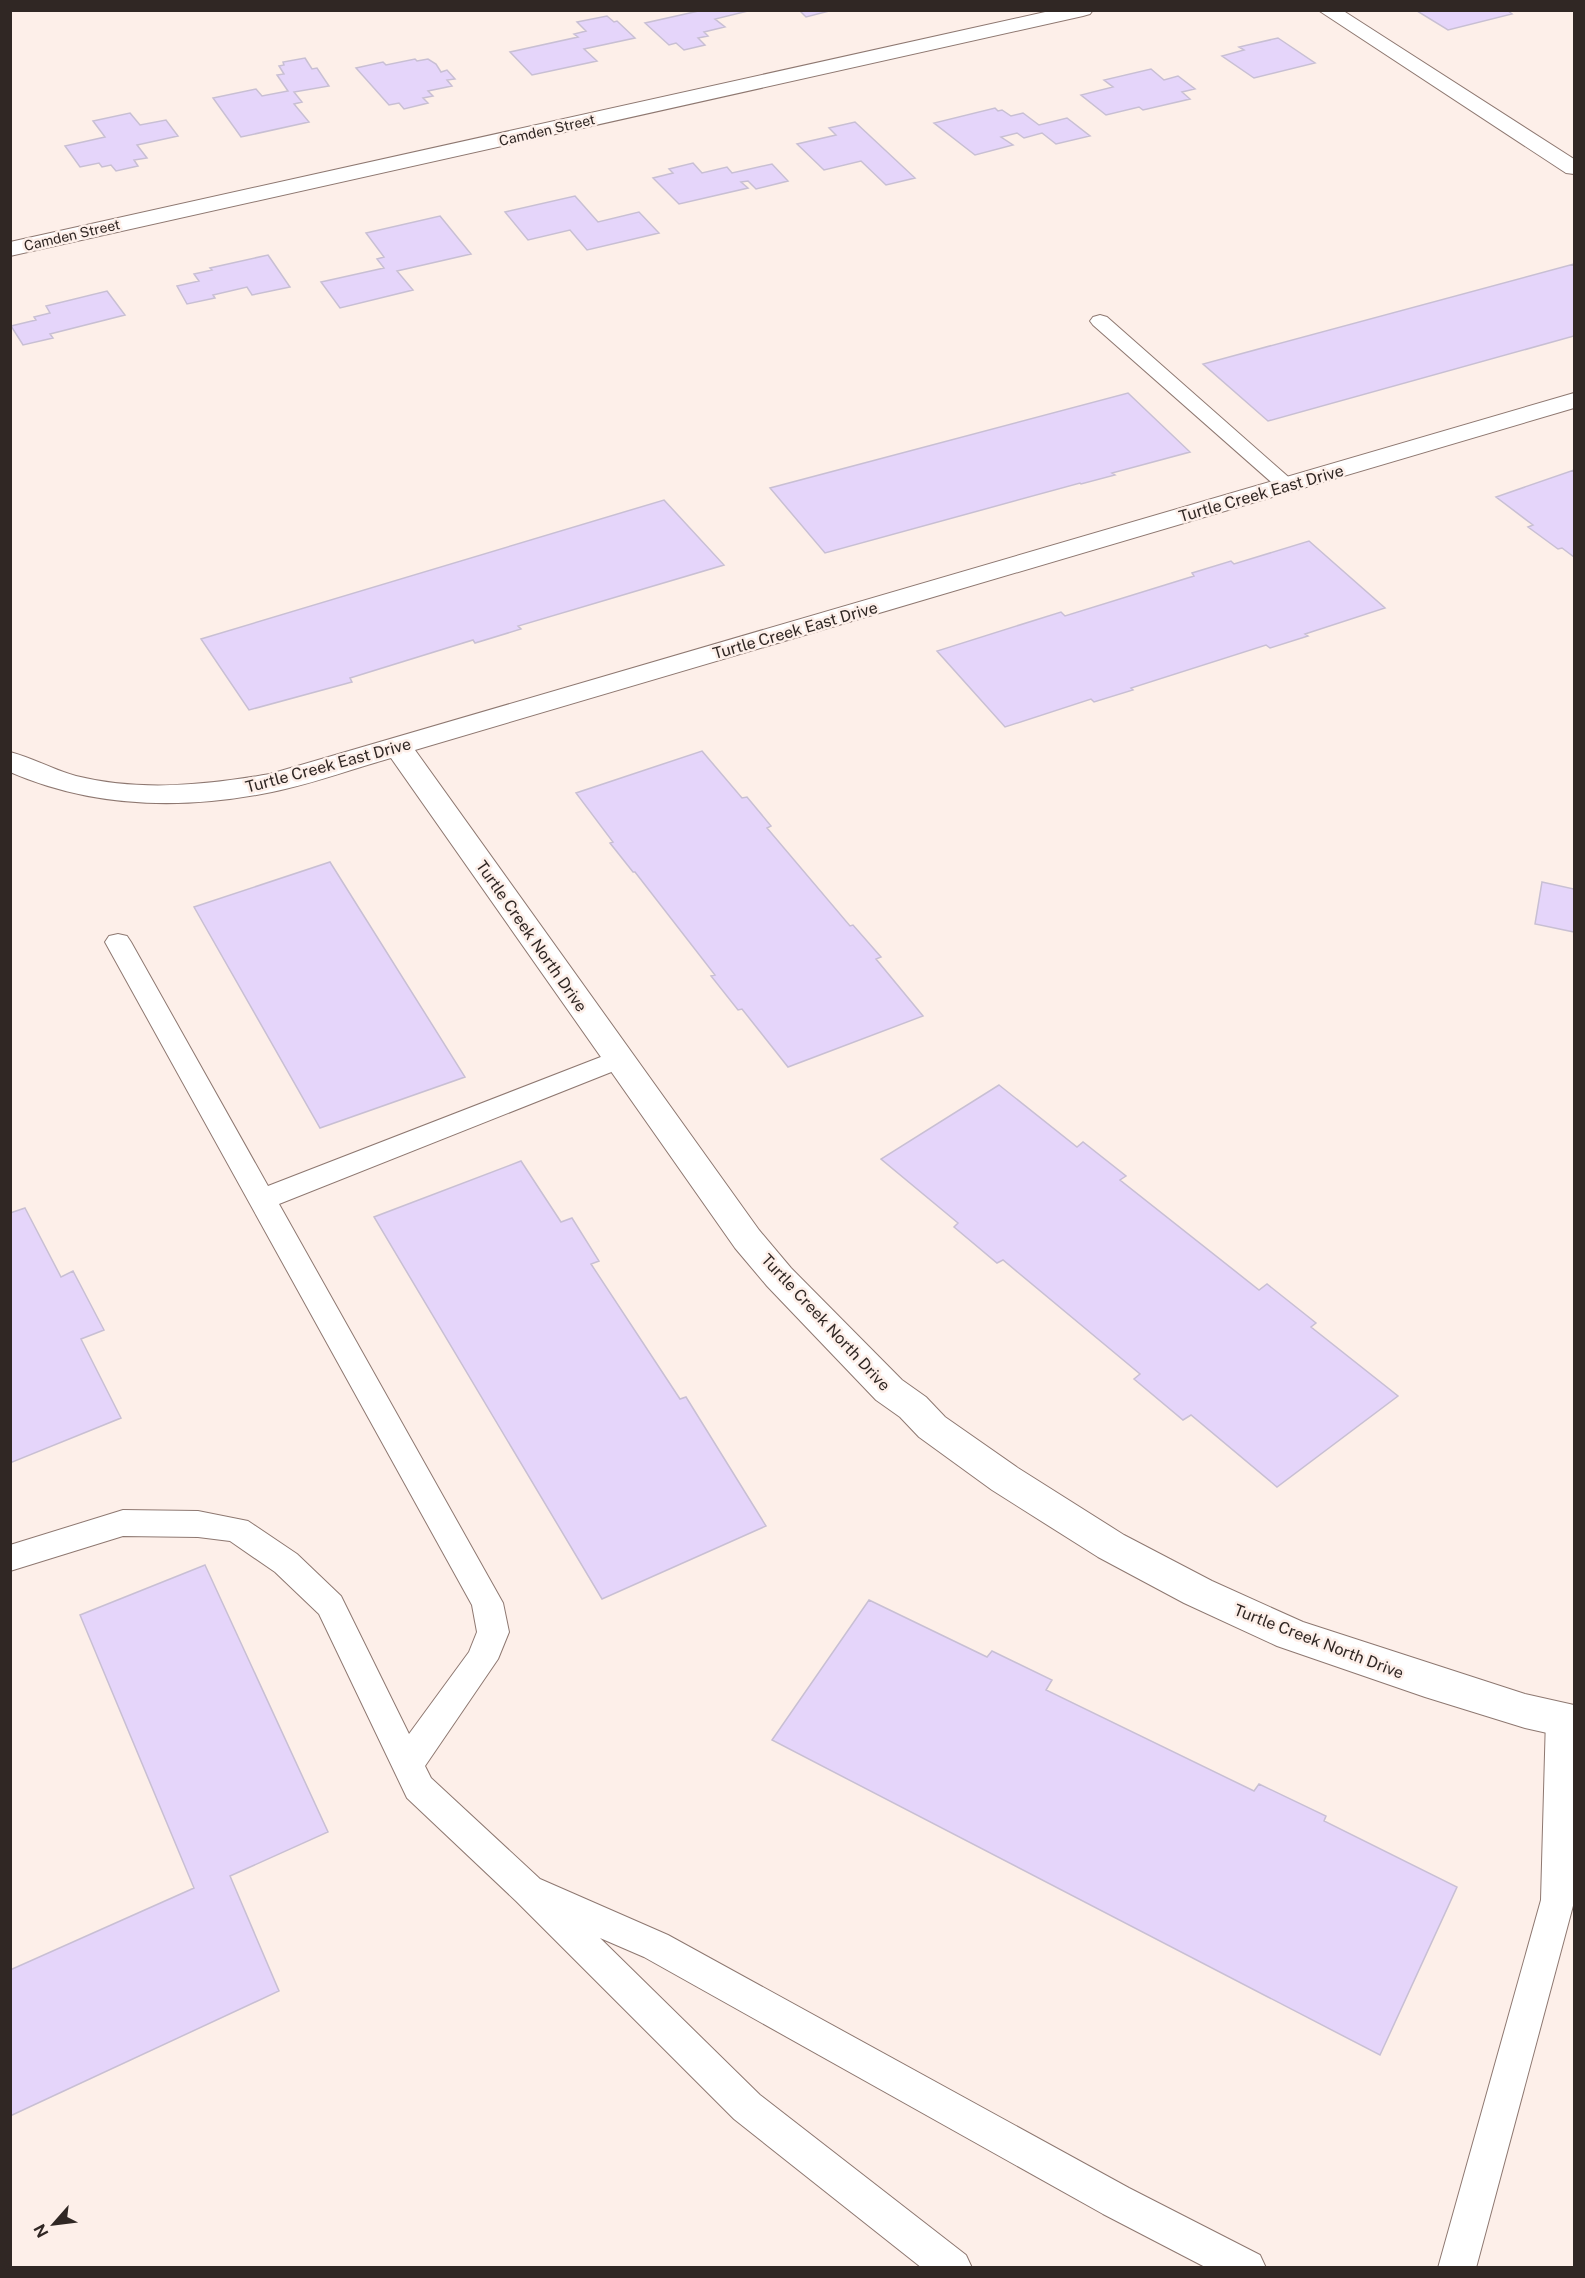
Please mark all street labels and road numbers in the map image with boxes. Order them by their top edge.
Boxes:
street label: Camden Street [497,111,597,149]
street label: Camden Street [22,216,122,254]
street label: Turtle Creek East Drive [1177,461,1346,526]
street label: Turtle Creek East Drive [711,598,880,663]
street label: Turtle Creek East Drive [243,734,413,797]
street label: Turtle Creek North Drive [472,857,591,1016]
street label: Turtle Creek North Drive [757,1250,894,1395]
street label: Turtle Creek North Drive [1231,1600,1406,1683]

